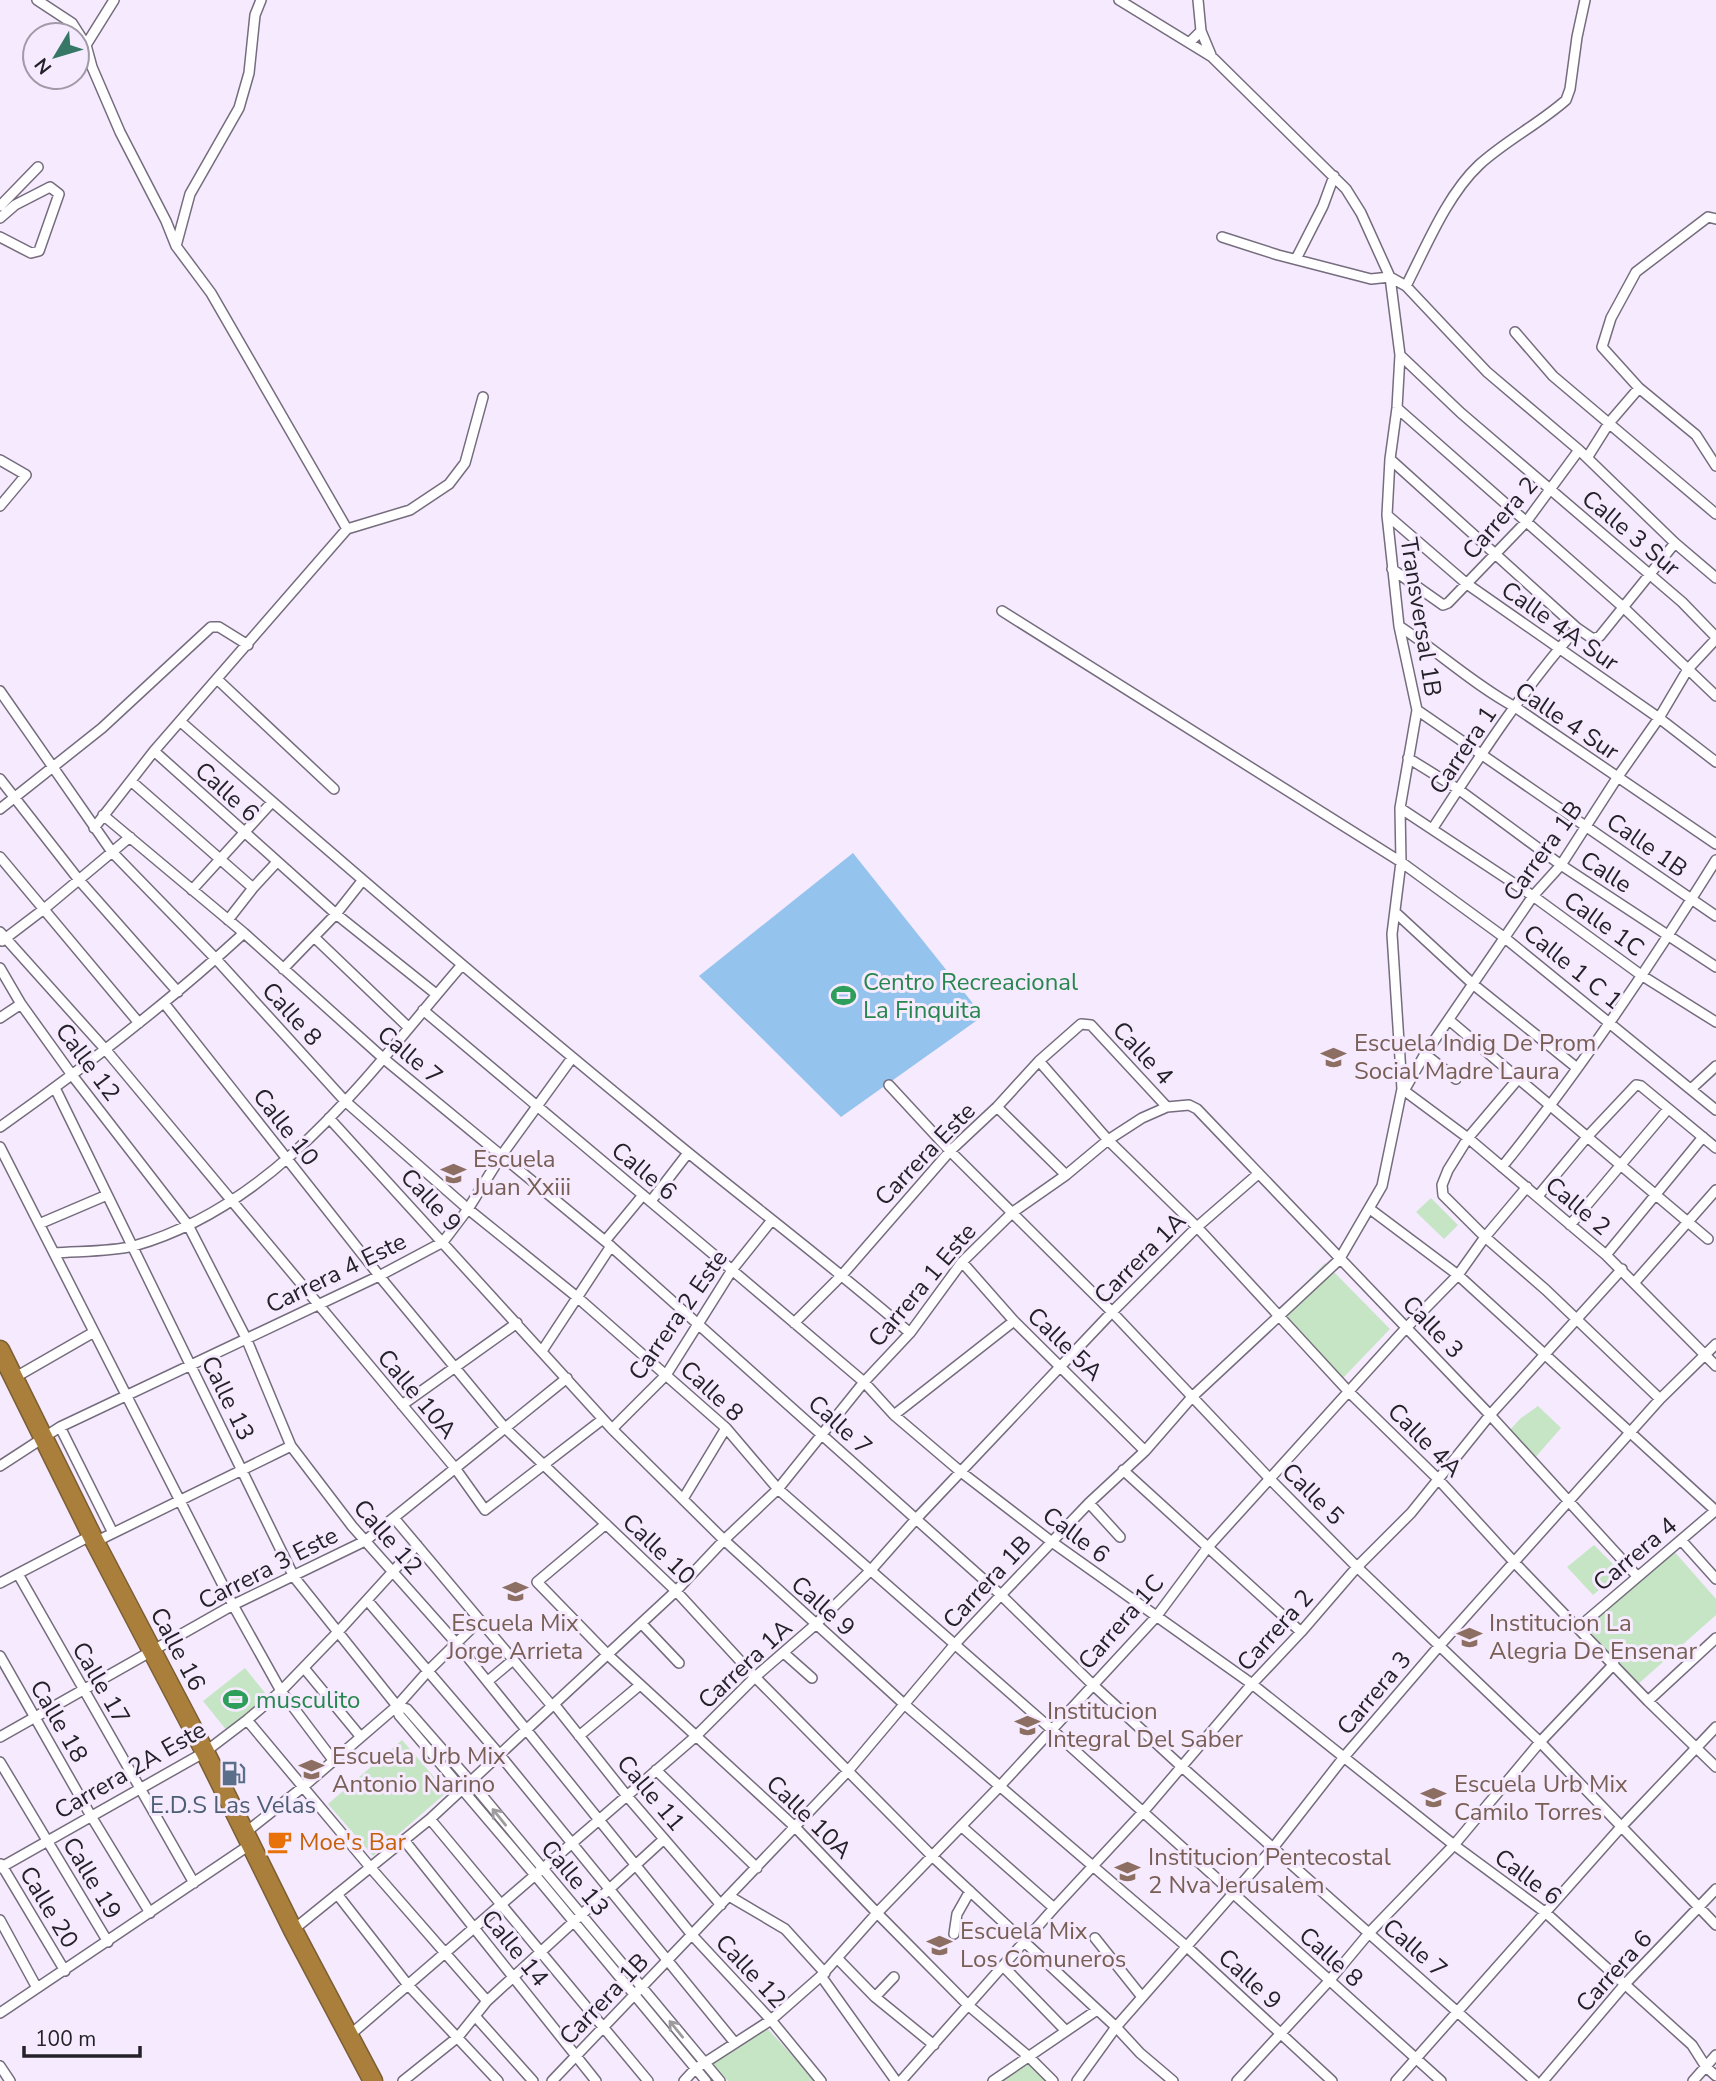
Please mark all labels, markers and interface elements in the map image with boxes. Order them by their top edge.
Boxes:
north arrow [21,21,91,91]
text: N [29,52,58,79]
street label: Carrera 2 [1455,470,1545,566]
street label: Calle 3 Sur [1575,483,1687,584]
street label: Transversal 1B [1393,535,1449,699]
street label: Calle 4A Sur [1495,574,1625,678]
street label: Calle 4 Sur [1509,674,1626,768]
street label: Carrera 1 [1422,700,1504,800]
street label: Calle 6 [188,755,266,829]
street label: Carrera 1B [1496,795,1590,907]
street label: Calle 1B [1601,807,1693,883]
street label: Calle [1575,845,1637,899]
street label: Calle 1C [1557,884,1651,964]
street label: Calle 1 C 1 [1517,917,1629,1017]
place label: Centro Recreacional La Finquita [863,966,1078,1026]
street label: Calle 8 [255,975,329,1053]
sports icon: Centro Recreacional La Finquita [829,982,857,1010]
street label: Calle 4 [1105,1014,1181,1092]
street label: Calle 12 [48,1016,128,1108]
street label: Calle 7 [371,1018,449,1092]
place label: Escuela Indig De Prom Social Madre Laura [1354,1027,1596,1087]
school or university icon: Escuela Indig De Prom Social Madre Laura [1320,1043,1348,1071]
street label: Calle 10 [246,1082,326,1172]
street label: Carrera Este [868,1095,982,1213]
street label: Calle 6 [605,1134,683,1208]
place label: Escuela Juan Xxiii [472,1143,571,1203]
school or university icon: Escuela Juan Xxiii [439,1159,467,1187]
street label: Calle 9 [393,1161,469,1239]
street label: Calle 2 [1539,1169,1617,1243]
street label: Carrera 1A [1087,1205,1193,1311]
street label: Carrera 1 Este [861,1216,983,1354]
street label: Carrera 4 Este [260,1225,412,1321]
street label: Carrera 2 Este [621,1243,735,1387]
street label: Calle 3 [1395,1289,1471,1365]
street label: Calle 5A [1020,1300,1110,1388]
street label: Calle 10A [370,1342,464,1446]
street label: Calle 13 [194,1350,262,1446]
street label: Calle 8 [673,1353,751,1429]
street label: Calle 7 [801,1388,879,1462]
street label: Calle 4A [1381,1396,1470,1485]
street label: Calle 5 [1275,1456,1351,1532]
street label: Calle 12 [346,1492,430,1582]
street label: Calle 6 [1036,1499,1116,1571]
street label: Calle 10 [615,1506,703,1592]
street label: Carrera 4 [1586,1510,1684,1598]
street label: Carrera 3 Este [193,1519,343,1617]
street label: Carrera 1B [936,1529,1038,1635]
street label: Carrera 1C [1071,1568,1171,1676]
street label: Calle 9 [784,1569,862,1643]
school or university icon: Escuela Mix Jorge Arrieta [501,1578,529,1606]
street label: Carrera 2 [1230,1582,1320,1678]
street label: Calle 16 [143,1602,213,1696]
place label: Escuela Mix Jorge Arrieta [446,1607,583,1667]
place label: Institucion La Alegria De Ensenar [1489,1607,1697,1667]
street label: Carrera 1A [691,1612,799,1716]
school or university icon: Institucion La Alegria De Ensenar [1455,1623,1483,1651]
street label: Calle 17 [65,1636,137,1730]
street label: Carrera 3 [1330,1644,1418,1742]
street label: Calle 18 [23,1674,95,1768]
place label: musculito [256,1684,360,1716]
sports icon: musculito [222,1686,250,1714]
place label: Institucion Integral Del Saber [1047,1695,1243,1755]
school or university icon: Institucion Integral Del Saber [1013,1711,1041,1739]
street label: Carrera 2A Este [48,1714,212,1826]
place label: Escuela Urb Mix Antonio Narino [332,1740,506,1800]
street label: Calle 11 [610,1748,692,1838]
school or university icon: Escuela Urb Mix Antonio Narino [298,1756,326,1784]
fuel station icon: E.D.S Las Velas [219,1760,247,1788]
street label: Calle 10A [759,1768,859,1866]
place label: Escuela Urb Mix Camilo Torres [1454,1768,1628,1828]
school or university icon: Escuela Urb Mix Camilo Torres [1420,1784,1448,1812]
place label: E.D.S Las Velas [150,1789,316,1821]
one-way arrow [491,1808,507,1826]
place label: Moe's Bar [299,1826,407,1858]
cafe icon: Moe's Bar [265,1828,293,1856]
street label: Calle 19 [55,1831,129,1925]
street label: Calle 13 [534,1833,616,1923]
place label: Institucion Pentecostal 2 Nva Jerusalem [1148,1841,1391,1901]
street label: Calle 6 [1488,1841,1568,1913]
school or university icon: Institucion Pentecostal 2 Nva Jerusalem [1114,1857,1142,1885]
street label: Calle 20 [12,1860,86,1954]
street label: Calle 14 [474,1903,556,1993]
street label: Calle 7 [1376,1911,1454,1985]
place label: Escuela Mix Los Comuneros [960,1915,1126,1975]
street label: Calle 8 [1292,1920,1370,1994]
street label: Carrera 6 [1569,1923,1659,2019]
street label: Calle 12 [709,1927,793,2015]
school or university icon: Escuela Mix Los Comuneros [926,1931,954,1959]
street label: Calle 9 [1211,1941,1289,2017]
street label: Carrera 1B [552,1946,656,2052]
scale bar [24,2014,140,2058]
one-way arrow [668,2021,683,2039]
text: 100 m [35,2025,96,2053]

